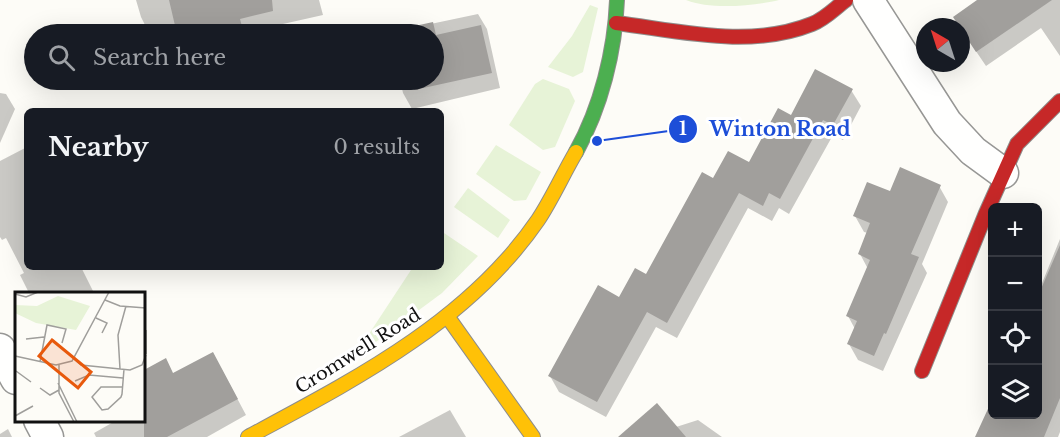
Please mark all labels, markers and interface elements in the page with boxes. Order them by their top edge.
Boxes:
north arrow [916,18,970,72]
search box [24,24,444,90]
icon: search [45,41,78,74]
text: Search here [93,44,226,71]
callout: Winton Road [668,110,863,148]
text: Winton Road [708,117,851,141]
text: 1 [679,118,687,140]
text: Nearby [48,131,149,163]
text: 0 results [334,135,420,159]
map controls [988,203,1042,419]
button: + [988,203,1042,257]
button: − [988,257,1042,311]
inset map [15,292,146,422]
street label: Cromwell Road [291,304,425,398]
button: locate [988,311,1042,365]
button: layers [988,365,1042,419]

